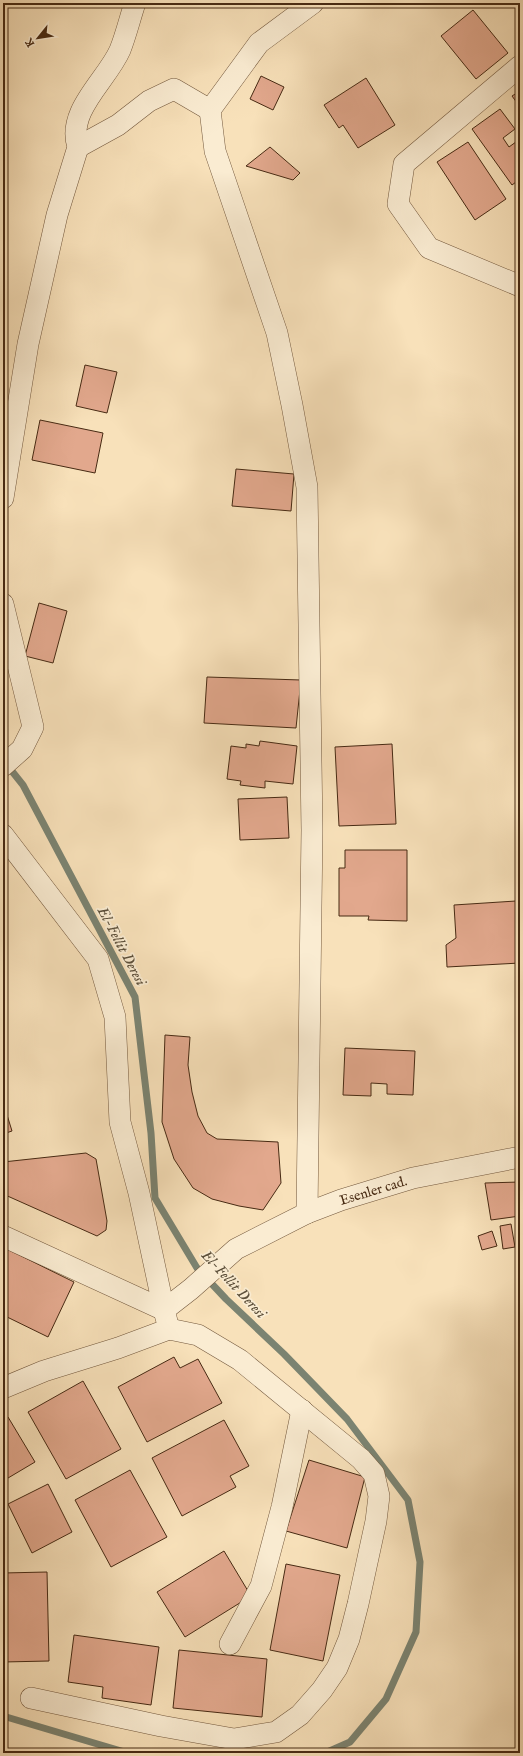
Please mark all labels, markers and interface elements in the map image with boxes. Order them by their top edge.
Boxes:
north arrow [18,18,58,58]
text: K [22,35,38,49]
water label: El-Fellit Deresi [92,903,151,990]
street label: Esenler cad. [338,1172,409,1210]
water label: El-Fellit Deresi [196,1245,271,1324]

